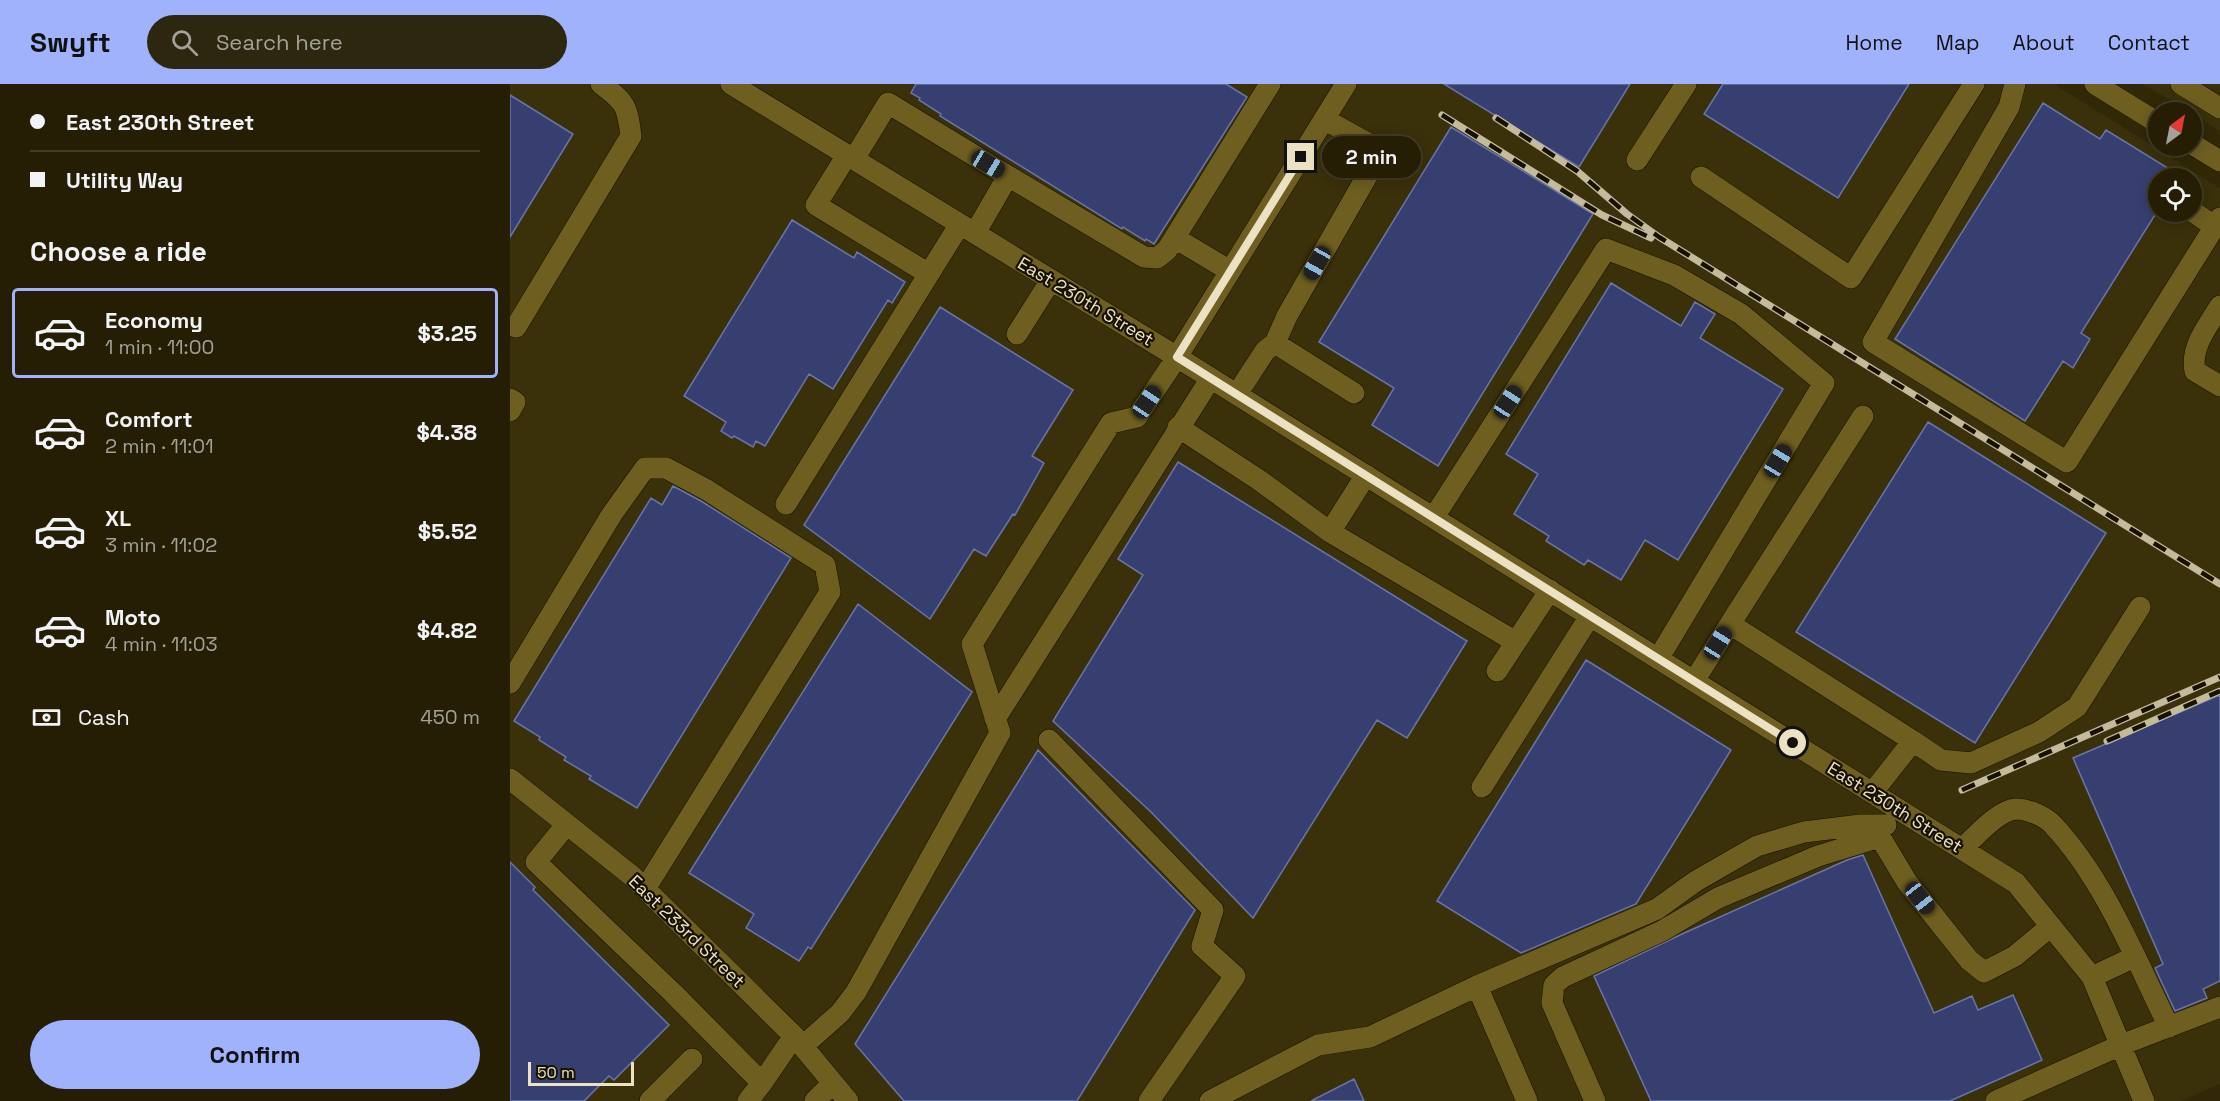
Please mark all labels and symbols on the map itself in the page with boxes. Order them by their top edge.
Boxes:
north arrow [2148,102,2202,156]
callout: 2 min [1322,136,1421,178]
route end [1287,143,1314,170]
car [968,147,1008,181]
car [1300,243,1334,283]
street label: East 230th Street [1014,251,1158,351]
car [1129,382,1165,422]
car [1491,382,1525,422]
car [1761,441,1795,481]
car [1701,623,1735,663]
route start [1779,729,1806,756]
street label: East 230th Street [1823,756,1967,858]
street label: East 233rd Street [624,870,750,992]
car [1902,878,1938,918]
scale bar [528,1059,634,1086]

